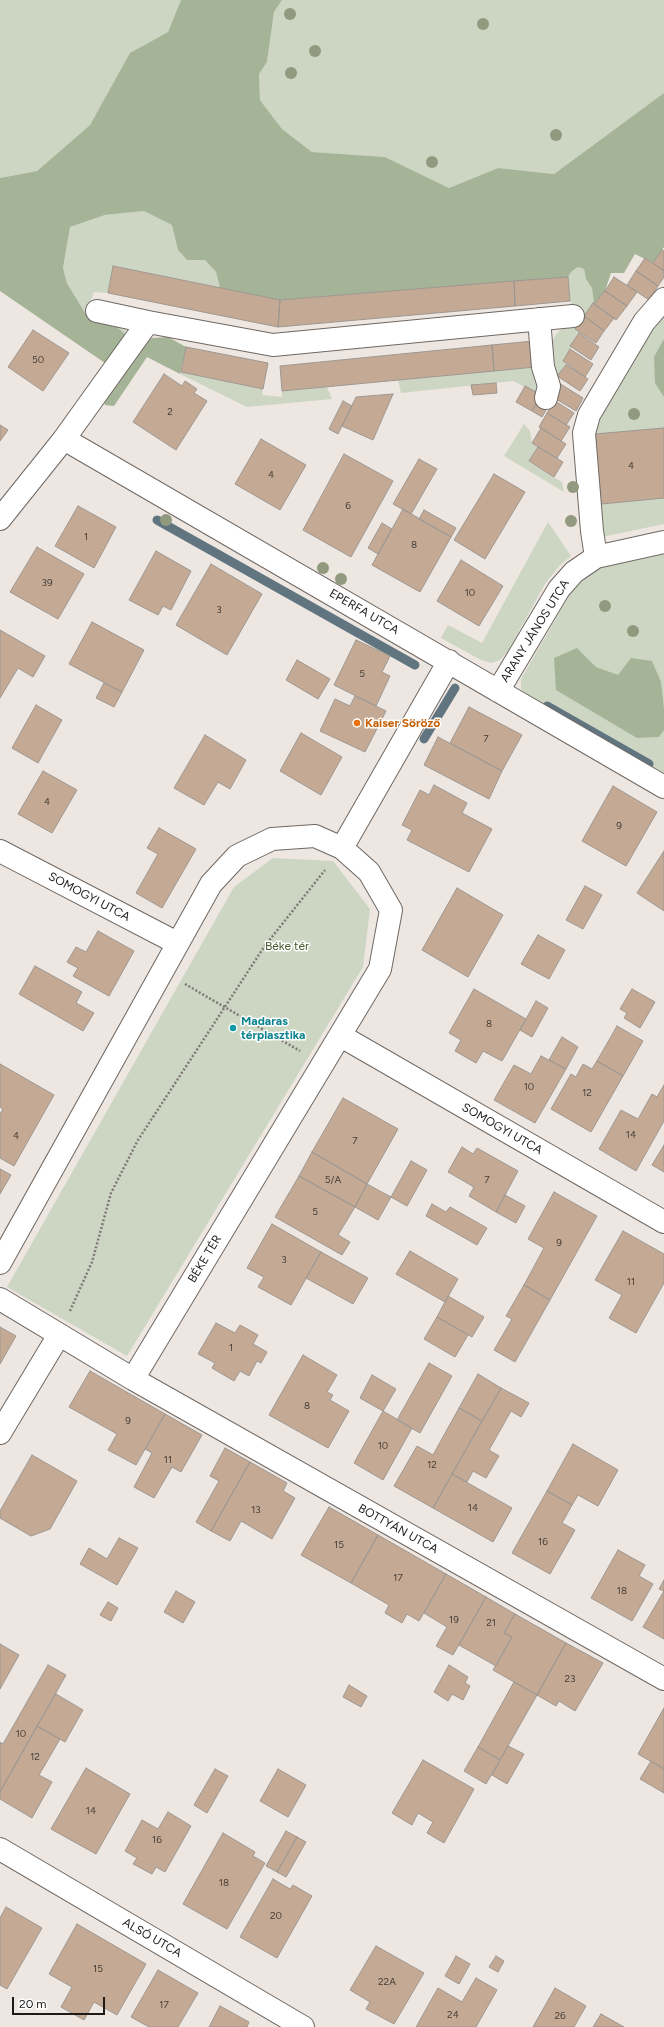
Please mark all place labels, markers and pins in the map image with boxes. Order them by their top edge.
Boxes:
place label: Kaiser Söröző [365,716,440,730]
marker: Kaiser Söröző [352,718,362,728]
place label: Madaras térplasztika [241,1014,305,1042]
marker: Madaras térplasztika [228,1023,238,1033]

